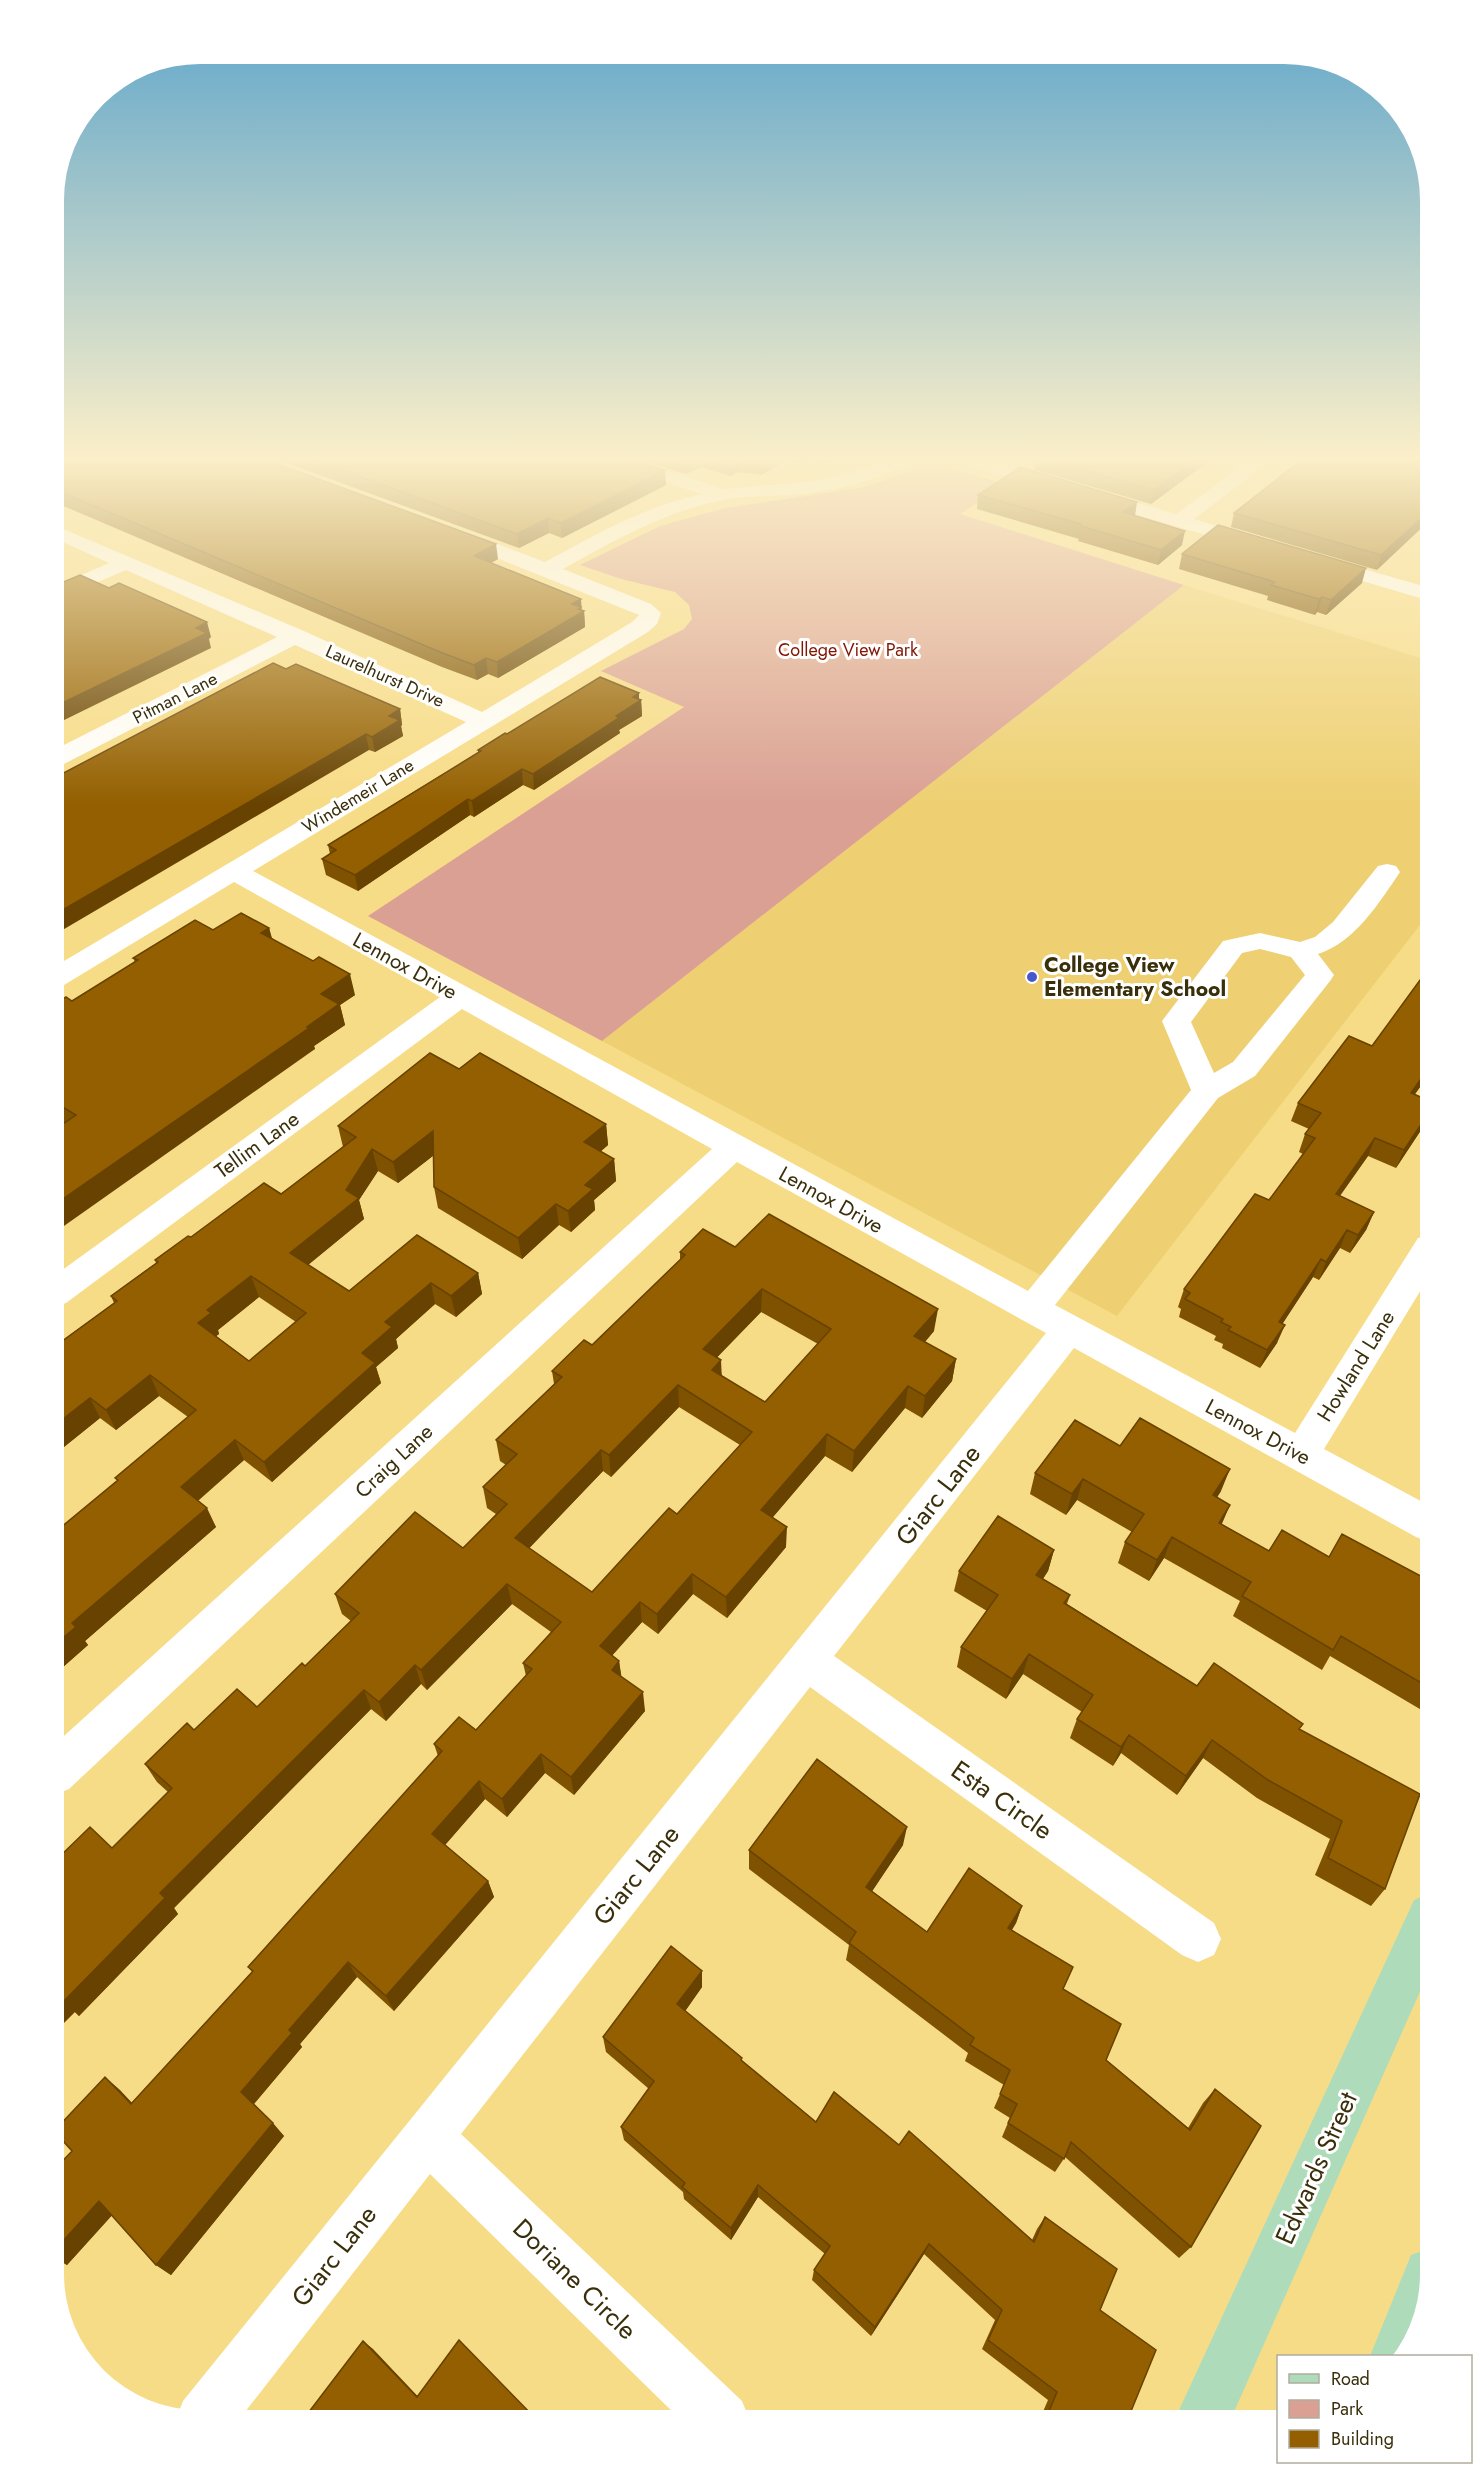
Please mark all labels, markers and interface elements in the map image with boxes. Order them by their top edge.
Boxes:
park label: College View Park [778,637,918,663]
street label: Laurelhurst Drive [321,638,449,714]
street label: Pitman Lane [128,666,222,730]
street label: Windemeir Lane [297,752,419,840]
street label: Lennox Drive [347,925,463,1007]
place label: College View Elementary School [1044,950,1226,1004]
marker: College View Elementary School [1025,970,1039,984]
street label: Tellim Lane [209,1104,305,1186]
street label: Lennox Drive [773,1159,889,1241]
street label: Howland Lane [1310,1304,1402,1427]
street label: Lennox Drive [1200,1392,1316,1472]
street label: Craig Lane [348,1417,440,1505]
street label: Giarc Lane [886,1436,990,1554]
street label: Esta Circle [943,1751,1061,1849]
street label: Giarc Lane [584,1817,688,1933]
street label: Edwards Street [1265,2085,1367,2250]
street label: Giarc Lane [282,2197,386,2315]
street label: Doriane Circle [504,2210,646,2348]
legend [1277,2355,1472,2463]
text: Road [1331,2366,1370,2392]
text: Park [1331,2396,1363,2422]
text: Building [1331,2426,1394,2452]

